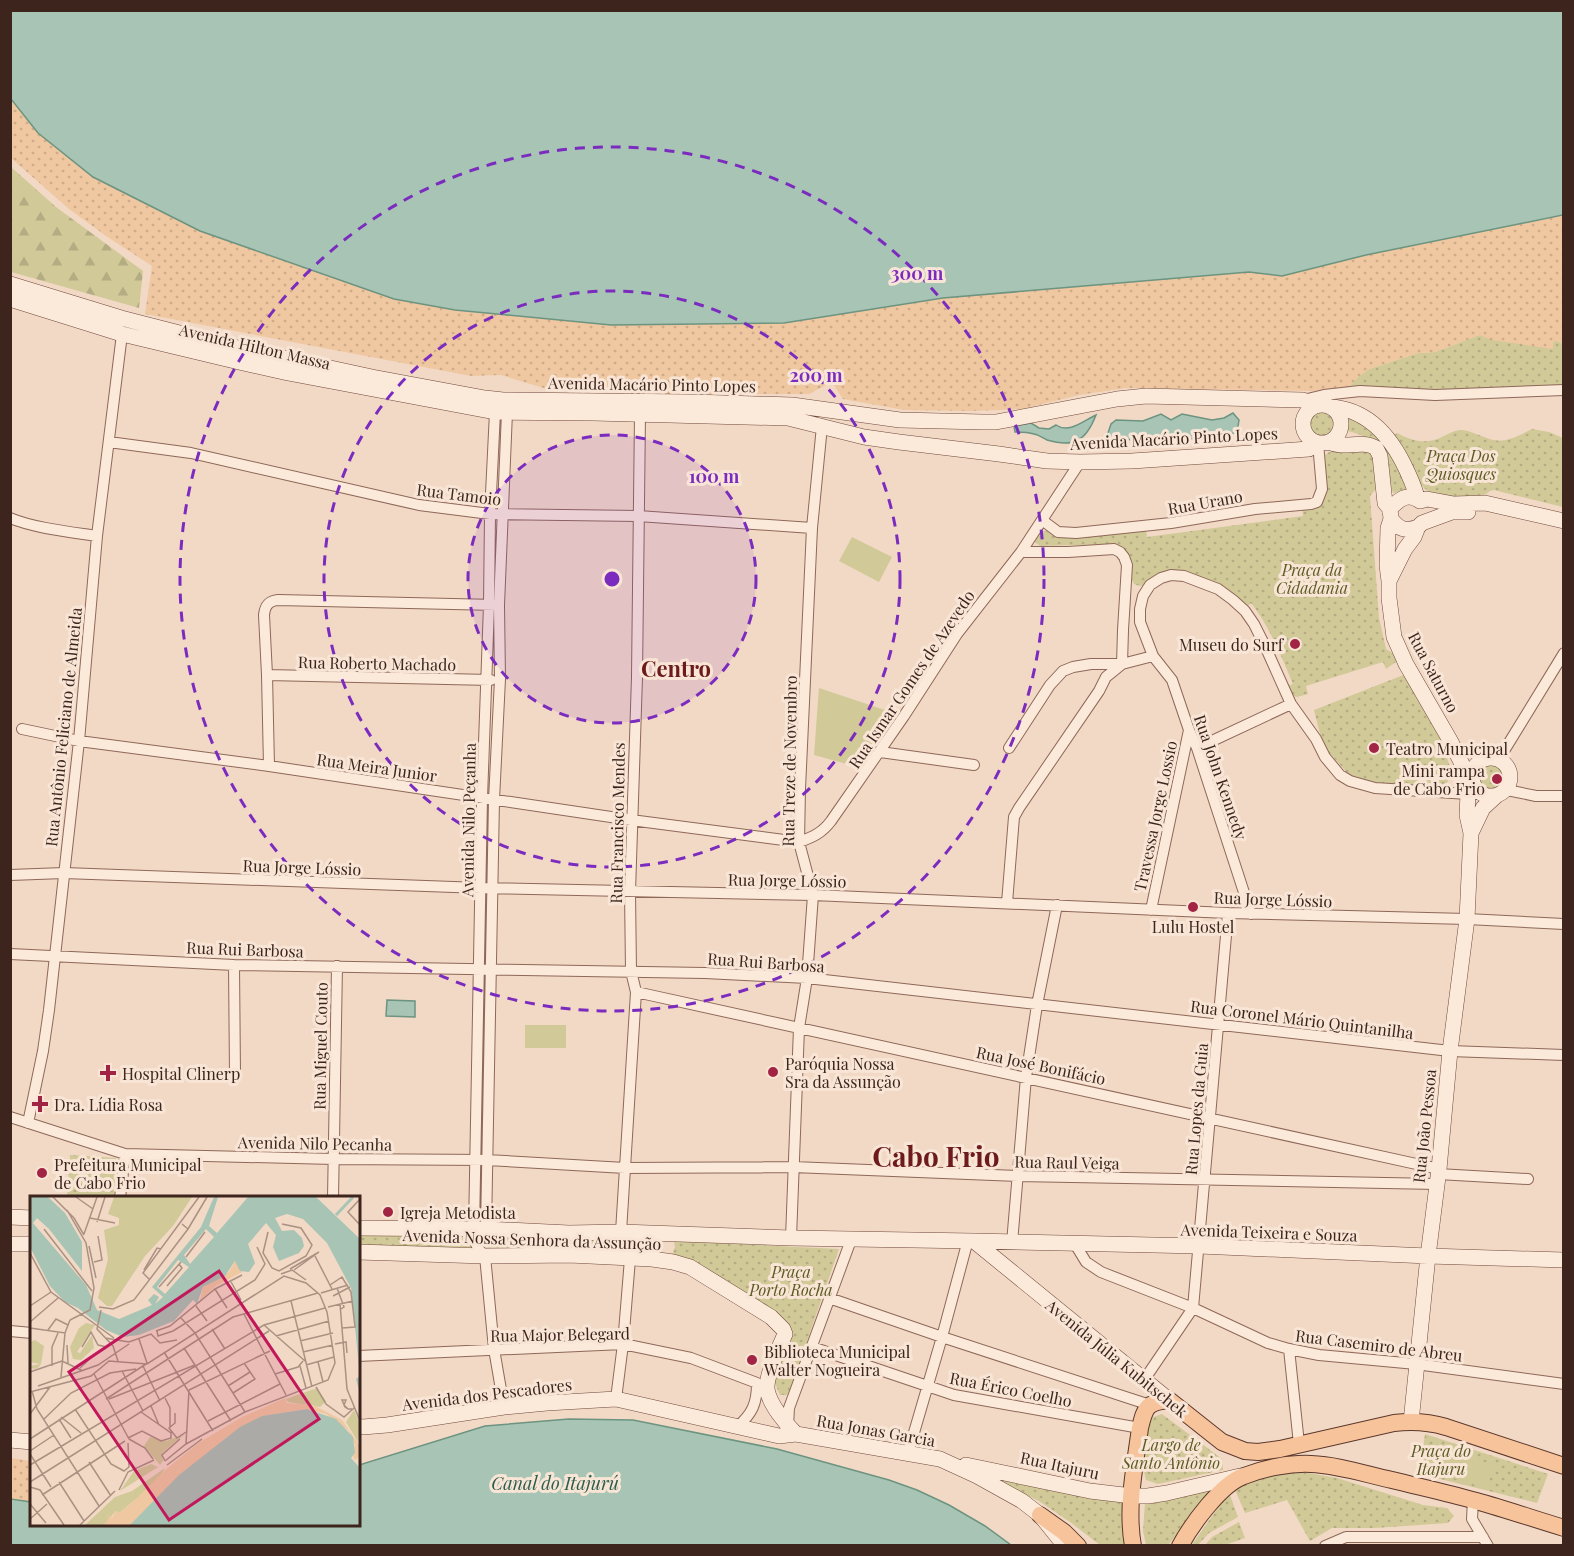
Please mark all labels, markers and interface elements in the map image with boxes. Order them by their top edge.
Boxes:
text: 300 m [891,261,944,285]
street label: Avenida Hilton Massa [176,318,333,374]
text: 200 m [789,363,843,387]
street label: Avenida Macário Pinto Lopes [547,372,756,396]
street label: Avenida Macário Pinto Lopes [1069,422,1278,454]
park label: Praça Dos Quiosques [1425,445,1496,484]
text: 100 m [689,464,740,488]
street label: Rua Tamoio [415,478,503,510]
street label: Rua Urano [1166,485,1244,519]
park label: Praça da Cidadania [1276,559,1348,598]
centre of rings [602,569,622,589]
street label: Rua Ismar Gomes de Azevedo [843,586,979,772]
street label: Rua Antônio Feliciano de Almeida [40,606,86,848]
street label: Rua Saturno [1404,628,1464,716]
place label: Museu do Surf [1179,634,1285,655]
marker: Museu do Surf [1288,637,1302,651]
street label: Rua Roberto Machado [298,651,457,675]
district label: Centro [641,653,711,683]
street label: Rua Treze de Novembro [777,675,801,847]
street label: Rua John Kennedy [1190,712,1252,842]
street label: Travessa Jorge Lossio [1129,738,1181,893]
place label: Teatro Municipal [1386,738,1509,759]
marker: Teatro Municipal [1367,741,1381,755]
street label: Rua Francisco Mendes [605,742,629,904]
street label: Avenida Nilo Peçanha [456,743,480,898]
street label: Rua Meira Junior [316,748,438,786]
place label: Mini rampa de Cabo Frio [1393,760,1485,799]
marker: Mini rampa de Cabo Frio [1490,772,1504,786]
street label: Rua Jorge Lóssio [242,854,362,880]
street label: Rua Jorge Lóssio [728,868,847,892]
street label: Rua Jorge Lóssio [1213,886,1333,912]
marker: Lulu Hostel [1186,900,1200,914]
place label: Lulu Hostel [1152,916,1235,937]
street label: Rua Rui Barbosa [186,936,304,962]
street label: Rua Rui Barbosa [707,947,825,977]
street label: Rua Miguel Couto [308,982,332,1110]
street label: Rua Coronel Mário Quintanilha [1189,995,1415,1043]
street label: Rua José Bonifácio [974,1041,1108,1089]
street label: Rua Lopes da Guia [1180,1042,1212,1176]
place label: Paróquia Nossa Sra da Assunção [785,1053,901,1092]
place label: Hospital Clinerp [122,1063,240,1084]
marker: Hospital Clinerp [99,1064,117,1082]
marker: Paróquia Nossa Sra da Assunção [766,1065,780,1079]
street label: Rua João Pessoa [1408,1068,1440,1184]
place label: Dra. Lídia Rosa [54,1094,163,1115]
marker: Dra. Lídia Rosa [31,1095,49,1113]
street label: Avenida Nilo Pecanha [237,1131,392,1155]
district label: Cabo Frio [872,1137,1000,1174]
street label: Rua Raul Veiga [1014,1151,1120,1173]
place label: Prefeitura Municipal de Cabo Frio [54,1154,202,1193]
marker: Prefeitura Municipal de Cabo Frio [35,1166,49,1180]
inset map [30,1196,360,1526]
place label: Igreja Metodista [400,1202,516,1223]
marker: Igreja Metodista [381,1205,395,1219]
street label: Avenida Teixeira e Souza [1179,1218,1358,1246]
street label: Avenida Nossa Senhora da Assunção [401,1224,662,1254]
park label: Praça Porto Rocha [748,1261,833,1300]
street label: Avenida Júlia Kubitschek [1041,1294,1192,1422]
street label: Rua Major Belegard [490,1322,630,1346]
street label: Rua Casemiro de Abreu [1294,1324,1464,1366]
place label: Biblioteca Municipal Walter Nogueira [763,1341,911,1380]
marker: Biblioteca Municipal Walter Nogueira [745,1353,759,1367]
street label: Rua Érico Coelho [948,1367,1074,1411]
street label: Avenida dos Pescadores [400,1373,573,1415]
street label: Rua Jonas Garcia [815,1409,937,1451]
park label: Largo de Santo Antônio [1121,1434,1220,1473]
park label: Praça do Itajuru [1410,1440,1471,1479]
street label: Rua Itajuru [1019,1446,1101,1484]
water label: Canal do Itajurú [491,1471,619,1495]

